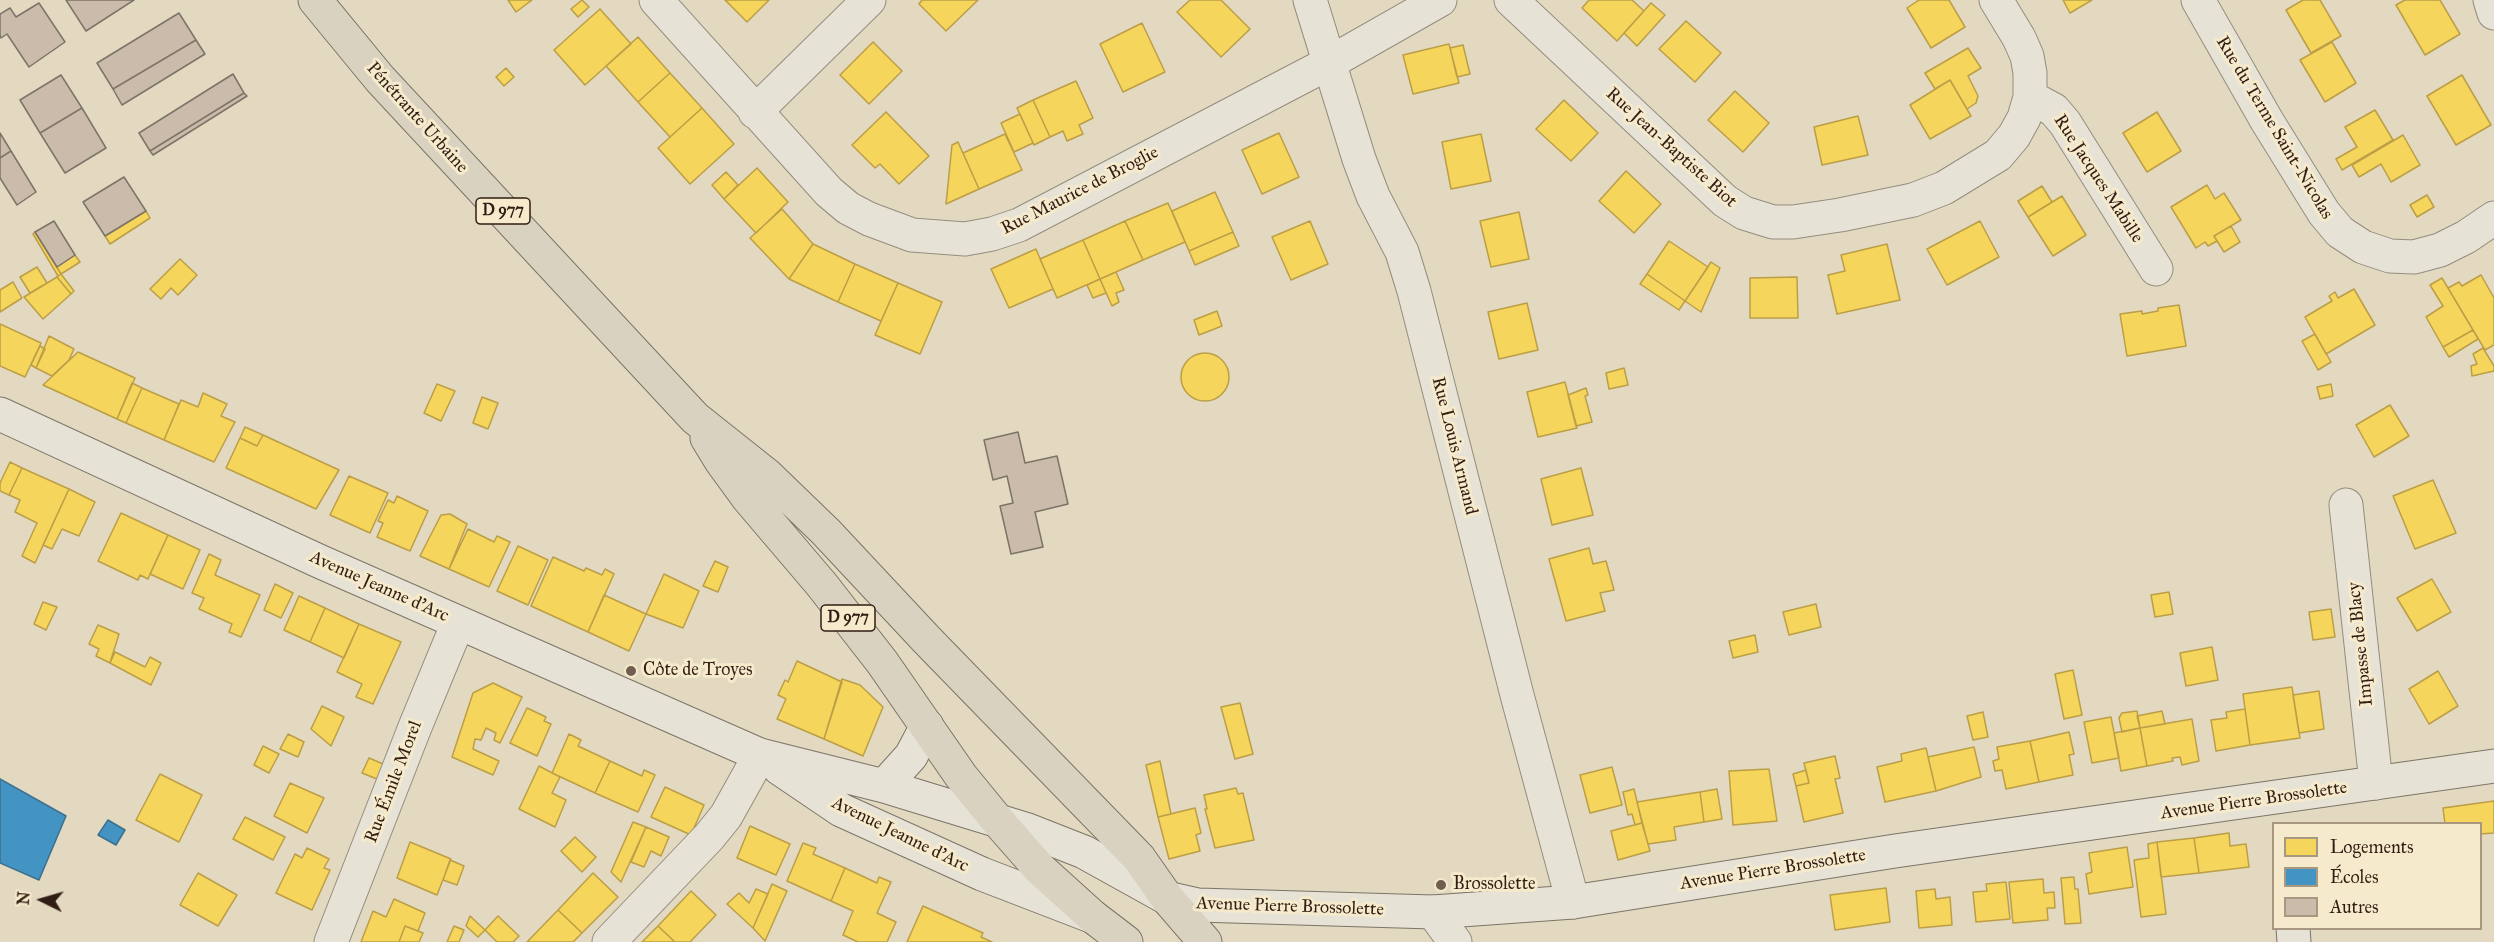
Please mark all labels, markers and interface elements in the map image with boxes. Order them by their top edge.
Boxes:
street label: Rue du Terme Saint-Nicolas [2211,33,2337,223]
street label: Pénétrante Urbaine [362,58,472,178]
street label: Rue Jean-Baptiste Biot [1601,83,1741,213]
street label: Rue Jacques Mabille [2048,111,2148,247]
street label: Rue Maurice de Broglie [998,142,1162,240]
road number: D 977 [476,198,530,224]
street label: Rue Louis Armand [1426,375,1482,517]
street label: Avenue Jeanne d'Arc [306,547,452,627]
street label: Impasse de Blacy [2344,581,2378,707]
road number: D 977 [821,605,875,631]
place label: Côte de Troyes [643,660,753,682]
marker: Côte de Troyes [624,664,638,678]
street label: Rue Émile Morel [361,718,427,846]
street label: Avenue Pierre Brossolette [2159,777,2349,825]
street label: Avenue Jeanne d'Arc [828,792,972,878]
legend [2272,822,2482,930]
text: Logements [2330,836,2414,858]
street label: Avenue Pierre Brossolette [1679,845,1867,895]
text: Écoles [2330,866,2379,888]
north arrow [12,870,72,930]
place label: Brossolette [1453,874,1536,896]
marker: Brossolette [1434,878,1448,892]
text: N [14,891,34,906]
street label: Avenue Pierre Brossolette [1196,893,1384,921]
text: Autres [2330,896,2379,918]

